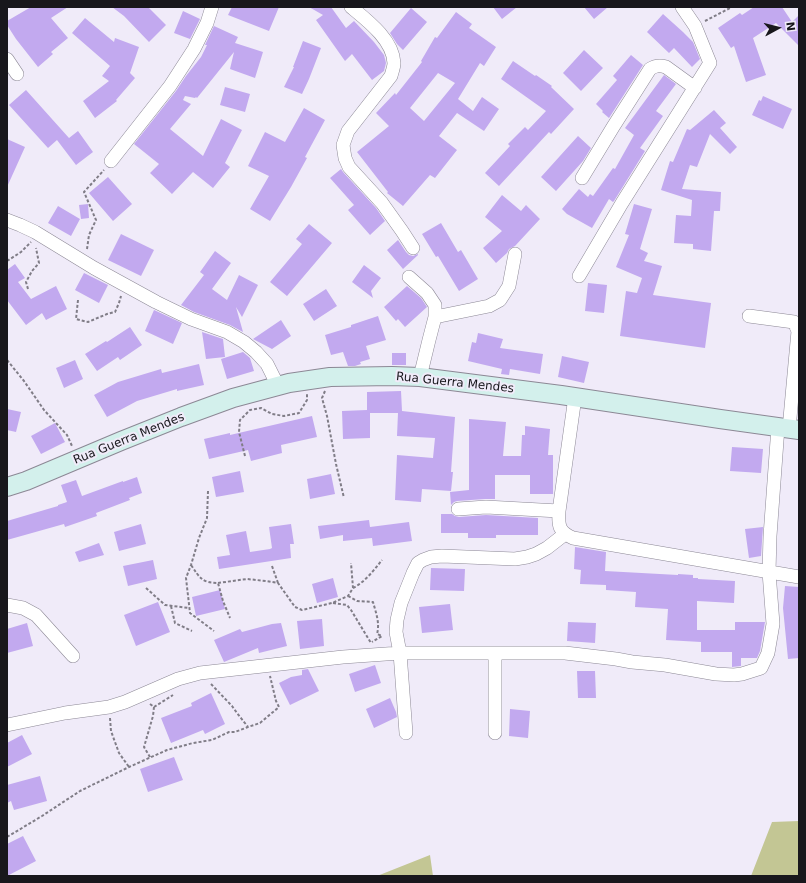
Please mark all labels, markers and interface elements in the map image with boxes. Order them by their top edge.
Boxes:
north arrow [758,8,798,48]
text: N [783,21,797,32]
street label: Rua Guerra Mendes [395,370,515,396]
street label: Rua Guerra Mendes [71,410,187,468]

